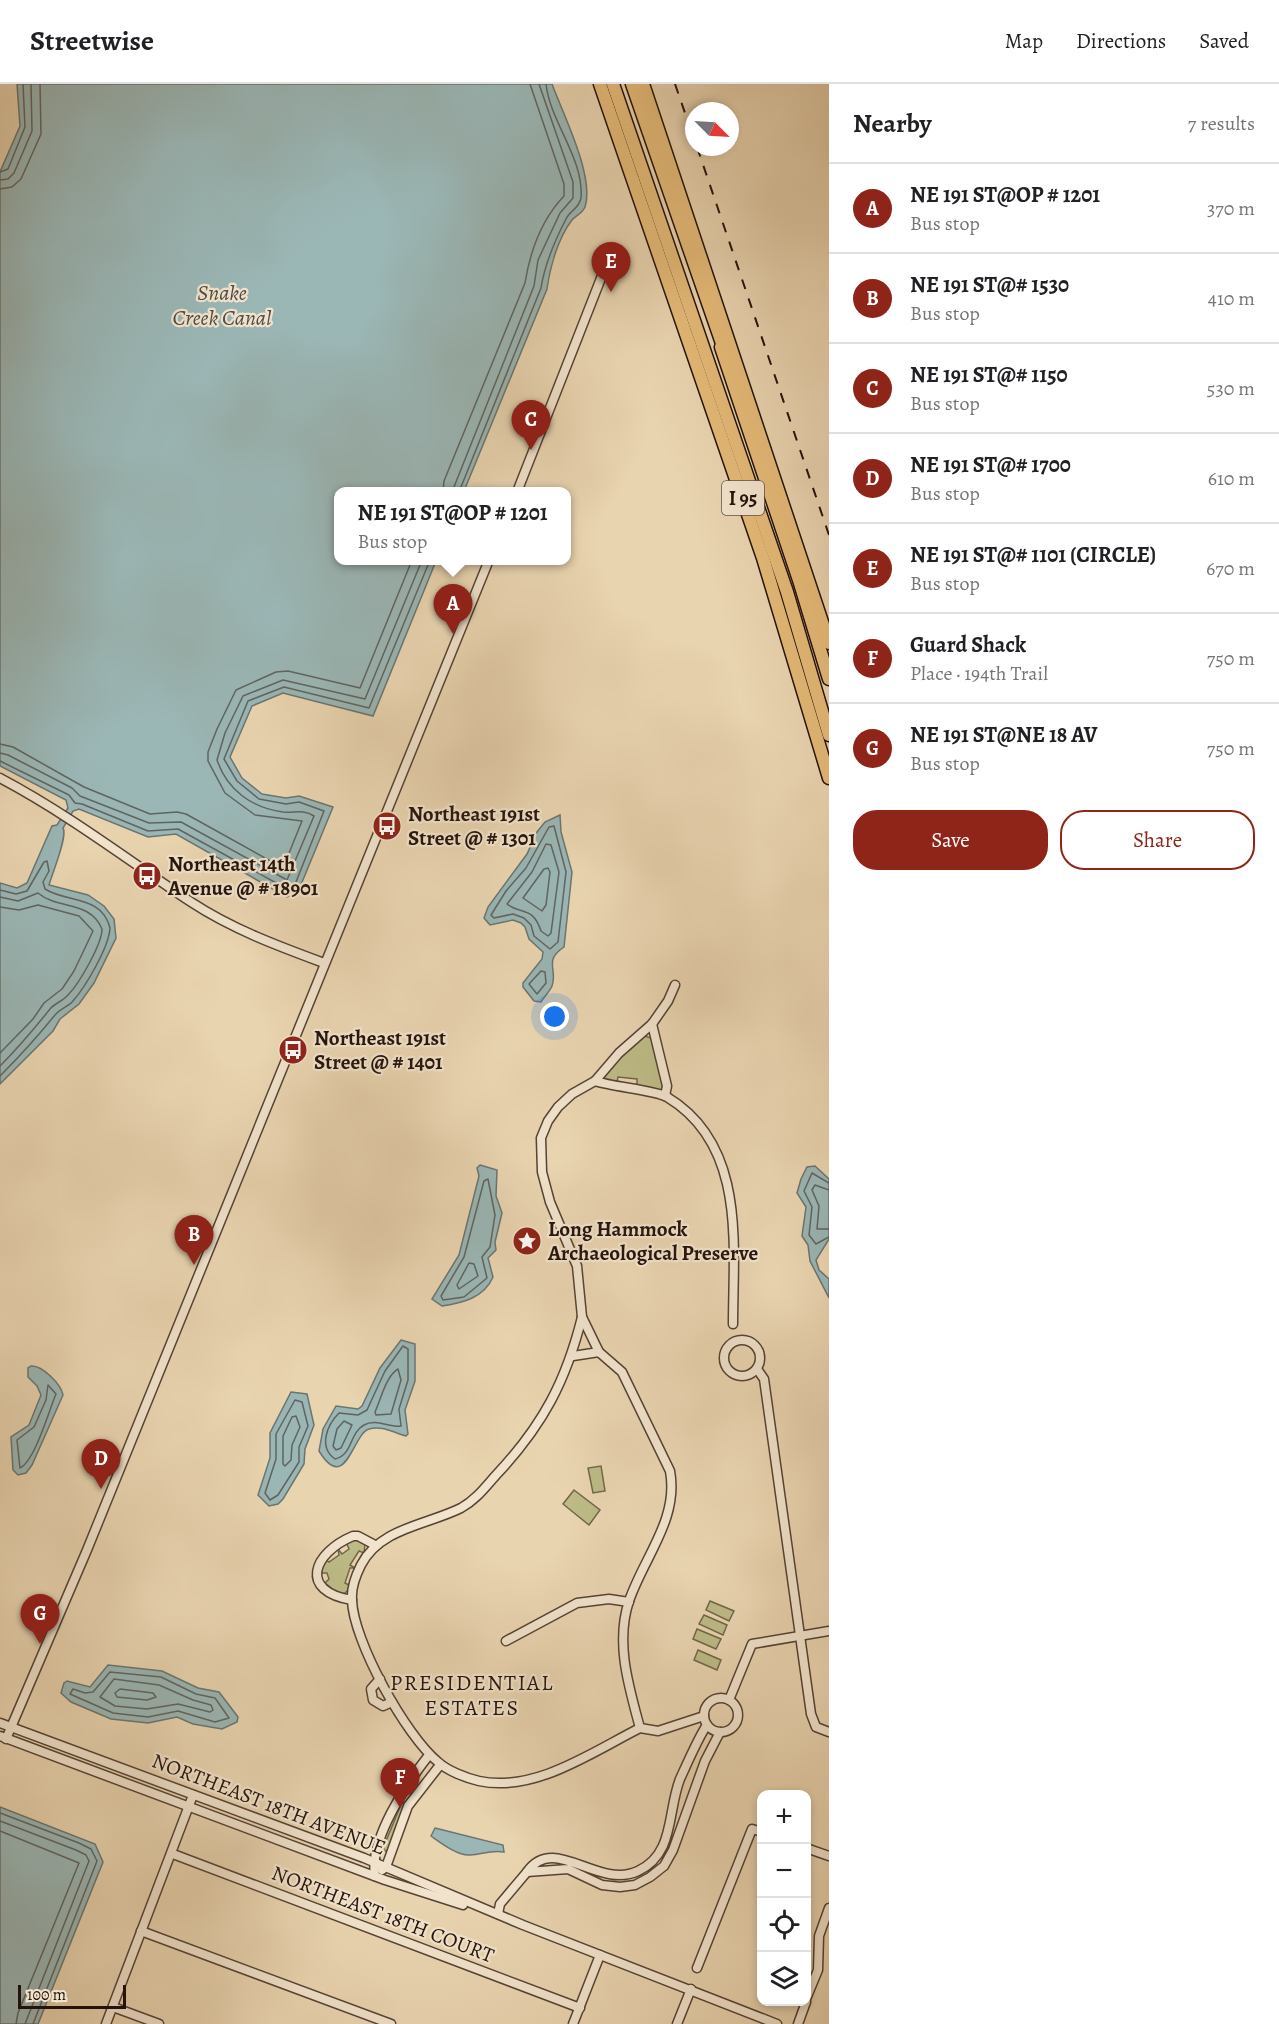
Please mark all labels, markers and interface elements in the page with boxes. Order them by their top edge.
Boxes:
text: Streetwise [30,22,154,60]
text: Map [1005,27,1043,55]
text: Directions [1076,27,1166,55]
text: Saved [1199,27,1249,55]
north arrow [685,102,739,156]
text: Nearby [853,106,932,141]
text: 7 results [1188,110,1255,137]
text: NE 191 ST@OP # 1201 [910,180,1100,210]
text: A [866,195,879,222]
text: 370 m [1207,195,1255,222]
text: Bus stop [910,210,980,237]
pin: E [592,242,630,292]
text: NE 191 ST@# 1530 [910,270,1069,300]
water label: Snake Creek Canal [173,278,272,333]
text: B [866,285,879,312]
text: 410 m [1208,285,1255,312]
text: Bus stop [910,300,980,327]
text: NE 191 ST@# 1150 [910,360,1068,390]
text: C [866,375,879,402]
text: 530 m [1207,375,1255,402]
text: Bus stop [910,390,980,417]
pin: C [512,400,550,450]
text: NE 191 ST@# 1700 [910,450,1071,480]
text: D [866,465,879,492]
text: 610 m [1208,465,1255,492]
text: Bus stop [910,480,980,507]
road number: I 95 [722,481,764,515]
popup [334,487,571,565]
text: NE 191 ST@OP # 1201 [357,498,548,528]
text: Bus stop [357,528,427,555]
text: NE 191 ST@# 1101 (CIRCLE) [910,540,1156,570]
text: E [867,555,878,582]
text: 670 m [1206,555,1255,582]
text: Bus stop [910,570,980,597]
pin: A [434,584,472,634]
text: Guard Shack [910,630,1026,660]
text: F [867,645,878,672]
text: 750 m [1207,645,1255,672]
text: Place · 194th Trail [910,660,1048,687]
text: NE 191 ST@NE 18 AV [910,720,1098,750]
text: G [866,735,879,762]
text: 750 m [1207,735,1255,762]
text: Bus stop [910,750,980,777]
place label: Northeast 191st Street @ # 1301 [408,800,540,852]
bus stop icon: Northeast 191st Street @ # 1301 [371,810,403,842]
button: Save [853,810,1048,870]
button: Share [1060,810,1255,870]
place label: Northeast 14th Avenue @ # 18901 [167,850,319,902]
bus stop icon: Northeast 14th Avenue @ # 18901 [131,860,163,892]
your location [540,1002,569,1031]
place label: Northeast 191st Street @ # 1401 [314,1024,446,1076]
bus stop icon: Northeast 191st Street @ # 1401 [277,1034,309,1066]
place label: Long Hammock Archaeological Preserve [547,1215,758,1267]
pin: B [174,1216,214,1265]
place icon: Long Hammock Archaeological Preserve [511,1225,543,1257]
pin: D [82,1440,120,1489]
pin: G [20,1594,60,1644]
district label: PRESIDENTIAL ESTATES [390,1668,554,1723]
street label: NORTHEAST 18TH AVENUE [148,1746,390,1862]
pin: F [380,1758,420,1808]
map controls [757,1790,811,2006]
button: + [757,1790,811,1844]
button: − [757,1844,811,1898]
street label: NORTHEAST 18TH COURT [268,1859,499,1970]
button: locate [757,1898,811,1952]
button: layers [757,1952,811,2006]
scale bar [18,1982,126,2010]
text: 100 m [27,1984,66,2006]

